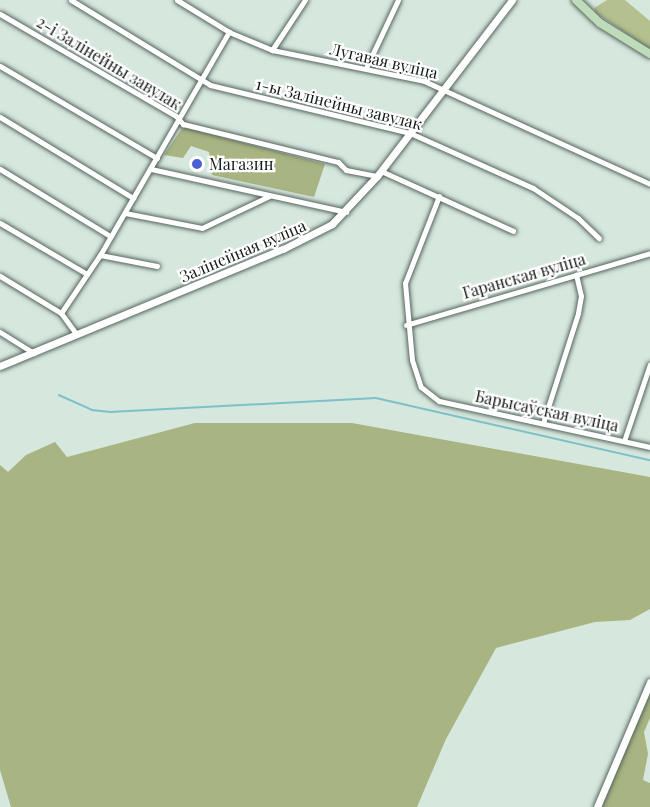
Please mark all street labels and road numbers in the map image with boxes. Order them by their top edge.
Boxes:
street label: 2-і Залінейны завулак [33,12,185,114]
street label: Лугавая вуліца [328,39,440,83]
street label: 1-ы Залінейны завулак [254,74,424,134]
street label: Залінейная вуліца [177,216,309,286]
street label: Гаранская вуліца [460,249,588,303]
street label: Барысаўская вуліца [473,386,621,436]

